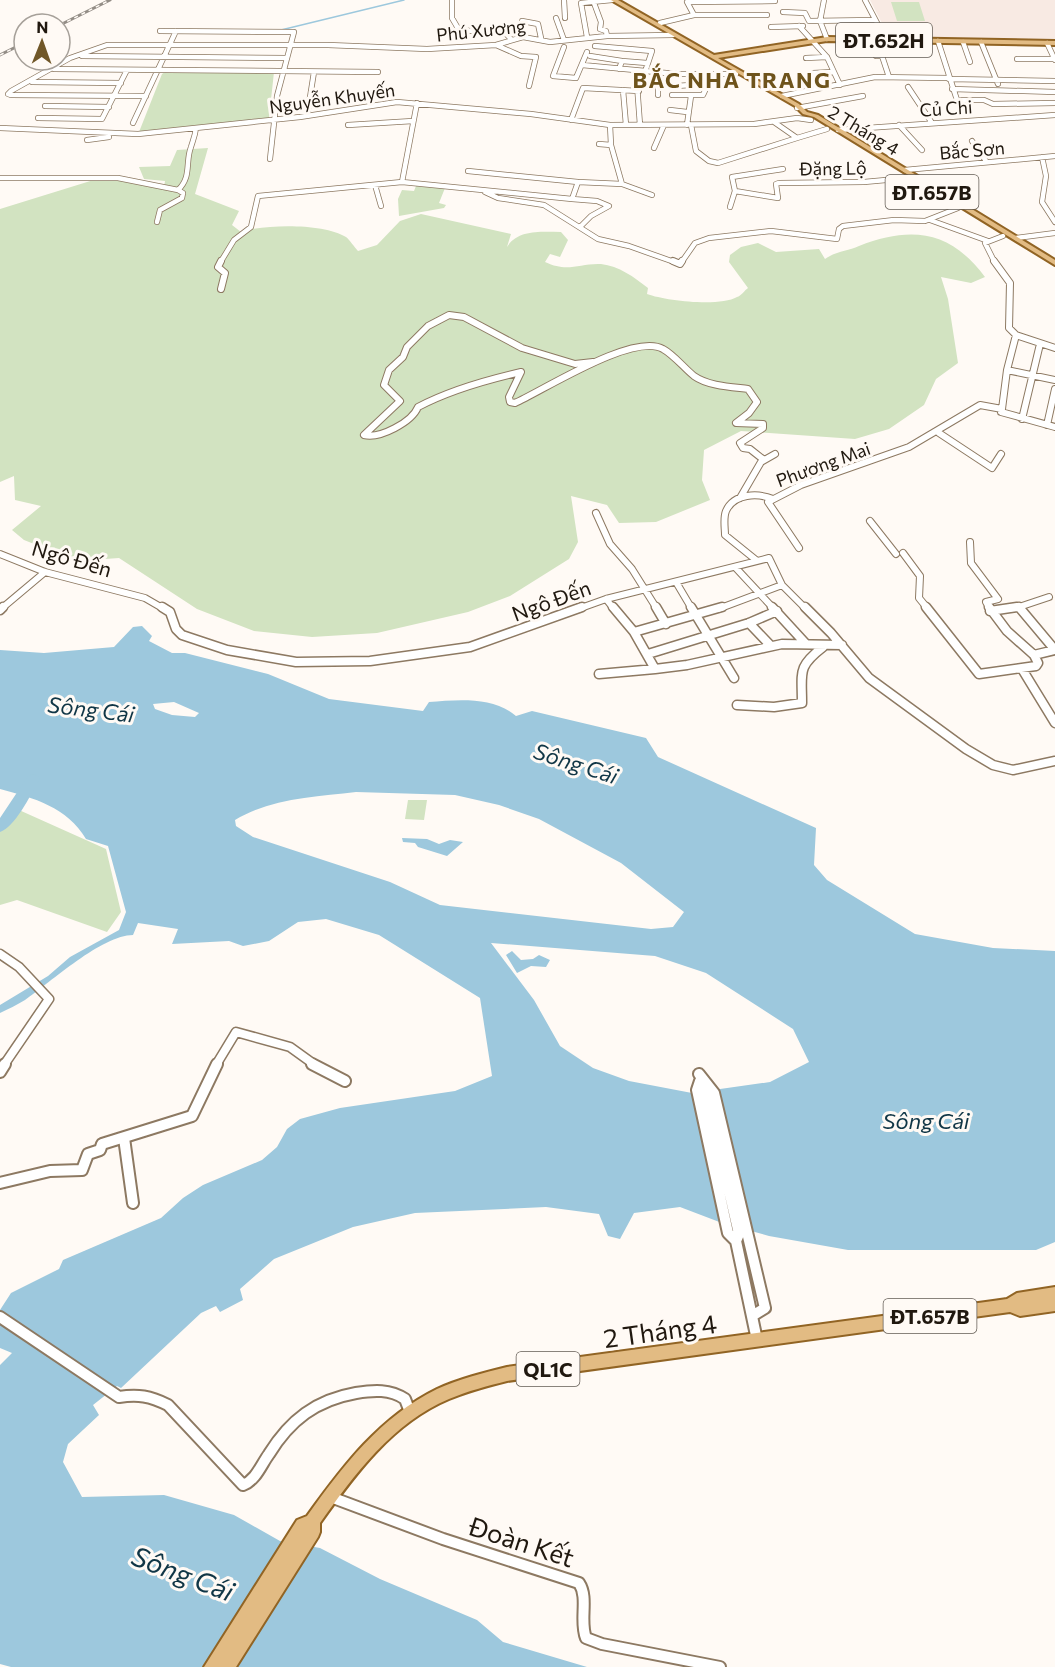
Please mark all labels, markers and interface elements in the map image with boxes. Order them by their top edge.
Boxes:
north arrow [12,12,72,72]
street label: Phú Xương [435,14,527,46]
text: N [36,17,48,36]
road number: ĐT.652H [836,23,932,57]
district label: BẮC NHA TRANG [632,63,832,93]
street label: Nguyễn Khuyến [268,78,396,118]
street label: Củ Chi [919,95,973,121]
street label: 2 Tháng 4 [825,100,904,160]
street label: Bắc Sơn [938,136,1006,164]
street label: Đặng Lộ [798,156,867,180]
road number: ĐT.657B [886,175,978,209]
street label: Phương Mai [773,437,873,491]
street label: Ngô Đến [29,535,115,581]
street label: Ngô Đến [508,574,594,626]
water label: Sông Cái [46,690,137,728]
water label: Sông Cái [530,737,623,790]
water label: Sông Cái [883,1107,971,1134]
road number: ĐT.657B [884,1299,976,1333]
street label: 2 Tháng 4 [601,1307,719,1353]
road number: QL1C [516,1352,580,1386]
street label: Đoàn Kết [465,1509,579,1573]
water label: Sông Cái [127,1538,240,1608]

